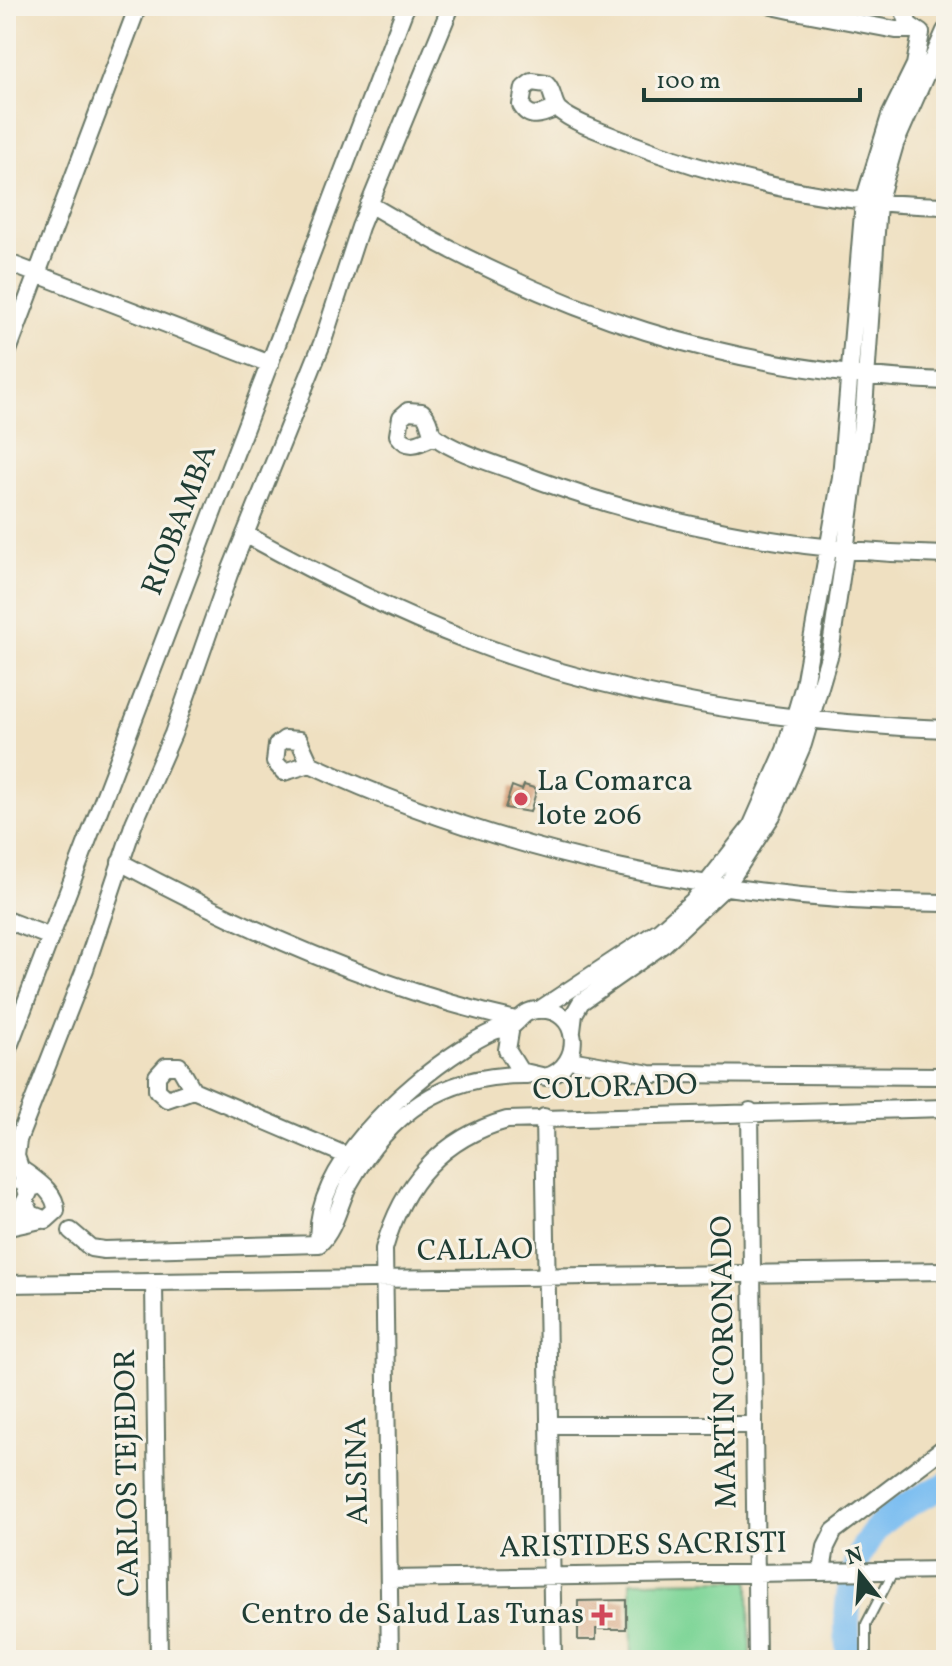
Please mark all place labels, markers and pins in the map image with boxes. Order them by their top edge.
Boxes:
place label: La Comarca lote 206 [537,761,693,837]
marker: La Comarca lote 206 [512,790,530,808]
place label: Centro de Salud Las Tunas [241,1594,584,1636]
marker: Centro de Salud Las Tunas [591,1604,613,1626]

